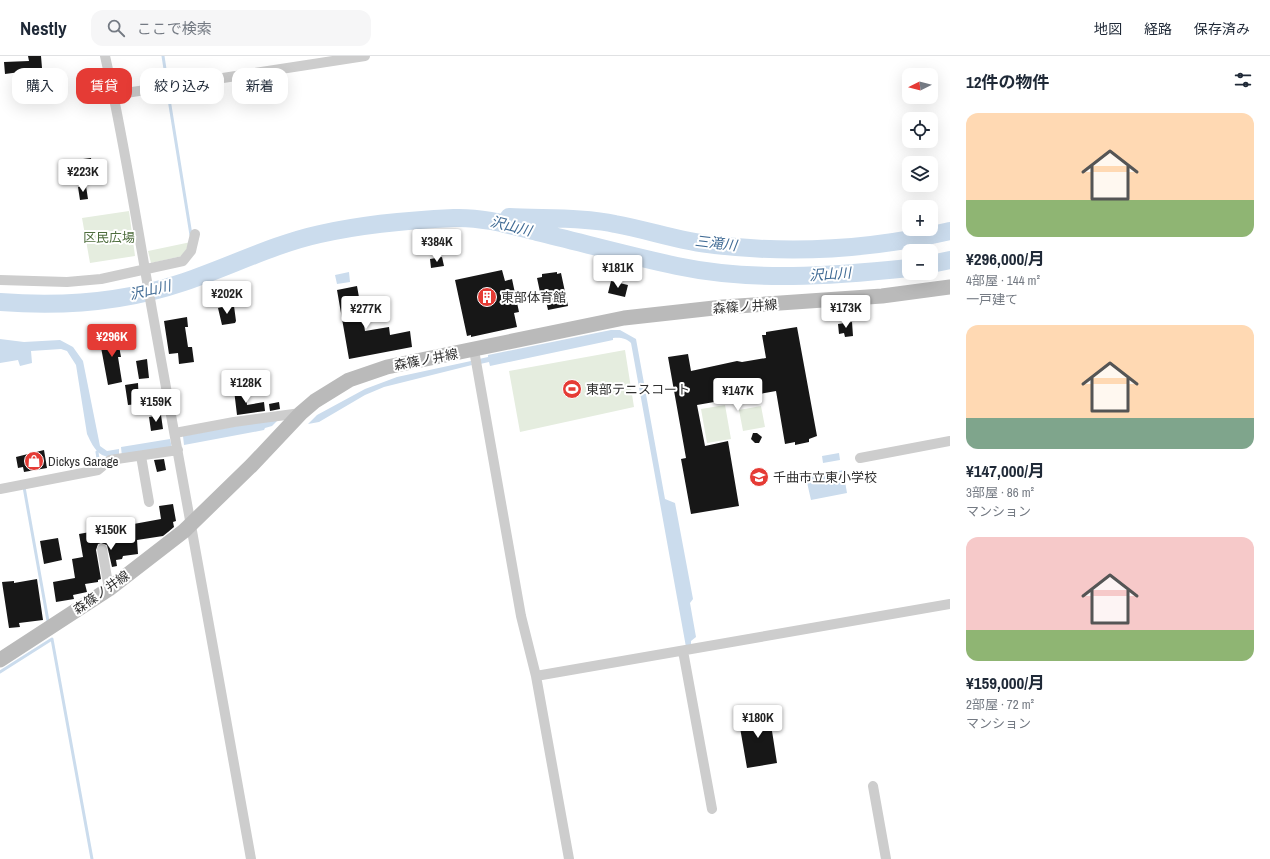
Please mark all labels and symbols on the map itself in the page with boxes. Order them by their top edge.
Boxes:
north arrow [902,68,938,104]
pin: ¥223K [55,159,111,193]
water label: 沢山川 [488,212,535,240]
park label: 区民広場 [83,229,135,246]
pin: ¥384K [409,229,465,263]
water label: 三滝川 [694,232,740,255]
pin: ¥181K [590,255,646,289]
water label: 沢山川 [808,263,854,284]
water label: 沢山川 [128,276,174,303]
pin: ¥202K [199,281,255,315]
building icon: 東部体育館 [476,286,498,308]
place label: 東部体育館 [501,289,566,306]
pin: ¥173K [818,295,874,329]
pin: ¥277K [338,296,394,330]
street label: 森篠ノ井線 [712,296,778,317]
pin: ¥296K [84,324,140,358]
street label: 森篠ノ井線 [393,345,460,374]
pin: ¥128K [218,370,274,404]
sports icon: 東部テニスコート [561,378,583,400]
pin: ¥147K [710,378,766,412]
place label: 東部テニスコート [586,381,690,398]
pin: ¥159K [128,389,184,423]
shop icon: Dickys Garage [23,450,45,472]
place label: Dickys Garage [48,453,119,470]
school or university icon: 千曲市立東小学校 [748,466,770,488]
place label: 千曲市立東小学校 [773,469,877,486]
pin: ¥150K [83,517,139,551]
street label: 森篠ノ井線 [70,567,133,618]
pin: ¥180K [730,705,786,739]

